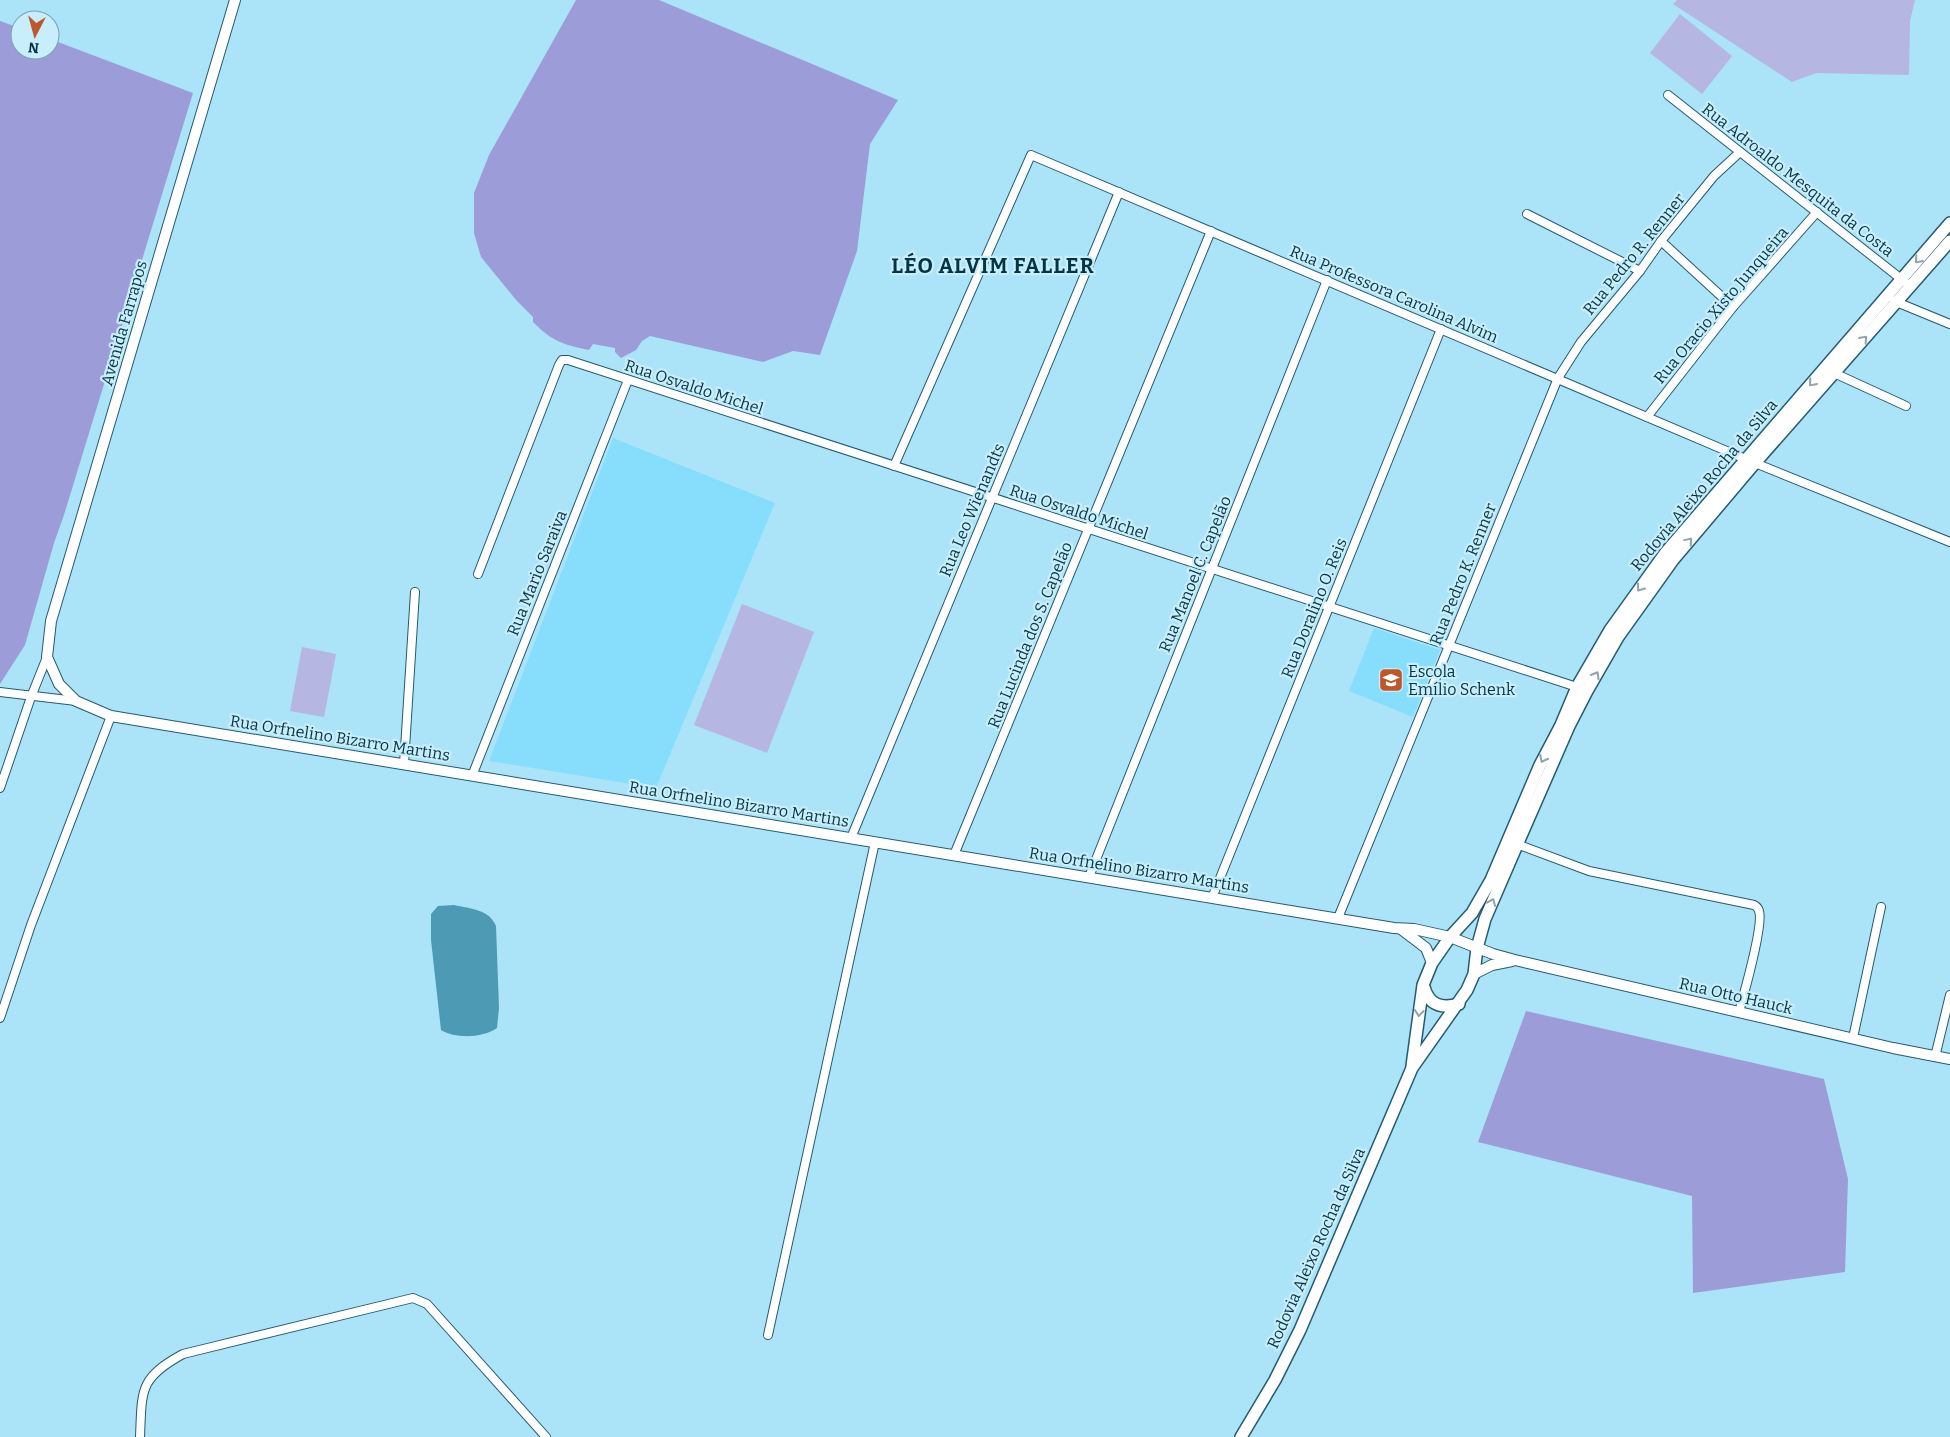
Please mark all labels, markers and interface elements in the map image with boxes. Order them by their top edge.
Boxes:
north arrow [10,10,60,60]
text: N [27,38,40,56]
street label: Rua Adroaldo Mesquita da Costa [1698,99,1898,261]
street label: Rua Pedro R. Renner [1579,189,1689,319]
street label: Rua Oracio Xisto Junqueira [1650,223,1792,387]
street label: Rua Professora Carolina Alvim [1287,241,1501,347]
district label: LÉO ALVIM FALLER [891,252,1095,279]
one-way arrow [1915,255,1924,264]
street label: Avenida Farrapos [97,258,151,388]
one-way arrow [1858,336,1867,345]
street label: Rua Osvaldo Michel [622,356,766,419]
one-way arrow [1808,377,1817,386]
street label: Rodovia Aleixo Rocha da Silva [1627,395,1781,574]
street label: Rua Leo Wienandts [935,441,1009,579]
street label: Rua Osvaldo Michel [1007,481,1151,544]
street label: Rua Manoel C. Capelão [1155,493,1235,655]
street label: Rua Pedro K. Renner [1426,500,1500,648]
street label: Rua Mario Saraiva [503,507,571,638]
street label: Rua Doralino O. Reis [1277,535,1351,681]
one-way arrow [1683,538,1692,547]
street label: Rua Lucinda dos S. Capelão [984,539,1076,731]
one-way arrow [1637,582,1646,592]
place label: Escola Emílio Schenk [1408,662,1515,699]
school or university icon: Escola Emílio Schenk [1378,667,1404,693]
one-way arrow [1590,671,1600,680]
street label: Rua Orfnelino Bizarro Martins [229,711,451,765]
one-way arrow [1539,754,1549,763]
street label: Rua Orfnelino Bizarro Martins [628,777,850,831]
street label: Rua Orfnelino Bizarro Martins [1028,843,1250,897]
one-way arrow [1486,898,1497,907]
street label: Rua Otto Hauck [1677,974,1795,1018]
one-way arrow [1414,1010,1425,1018]
street label: Rodovia Aleixo Rocha da Silva [1263,1144,1369,1351]

